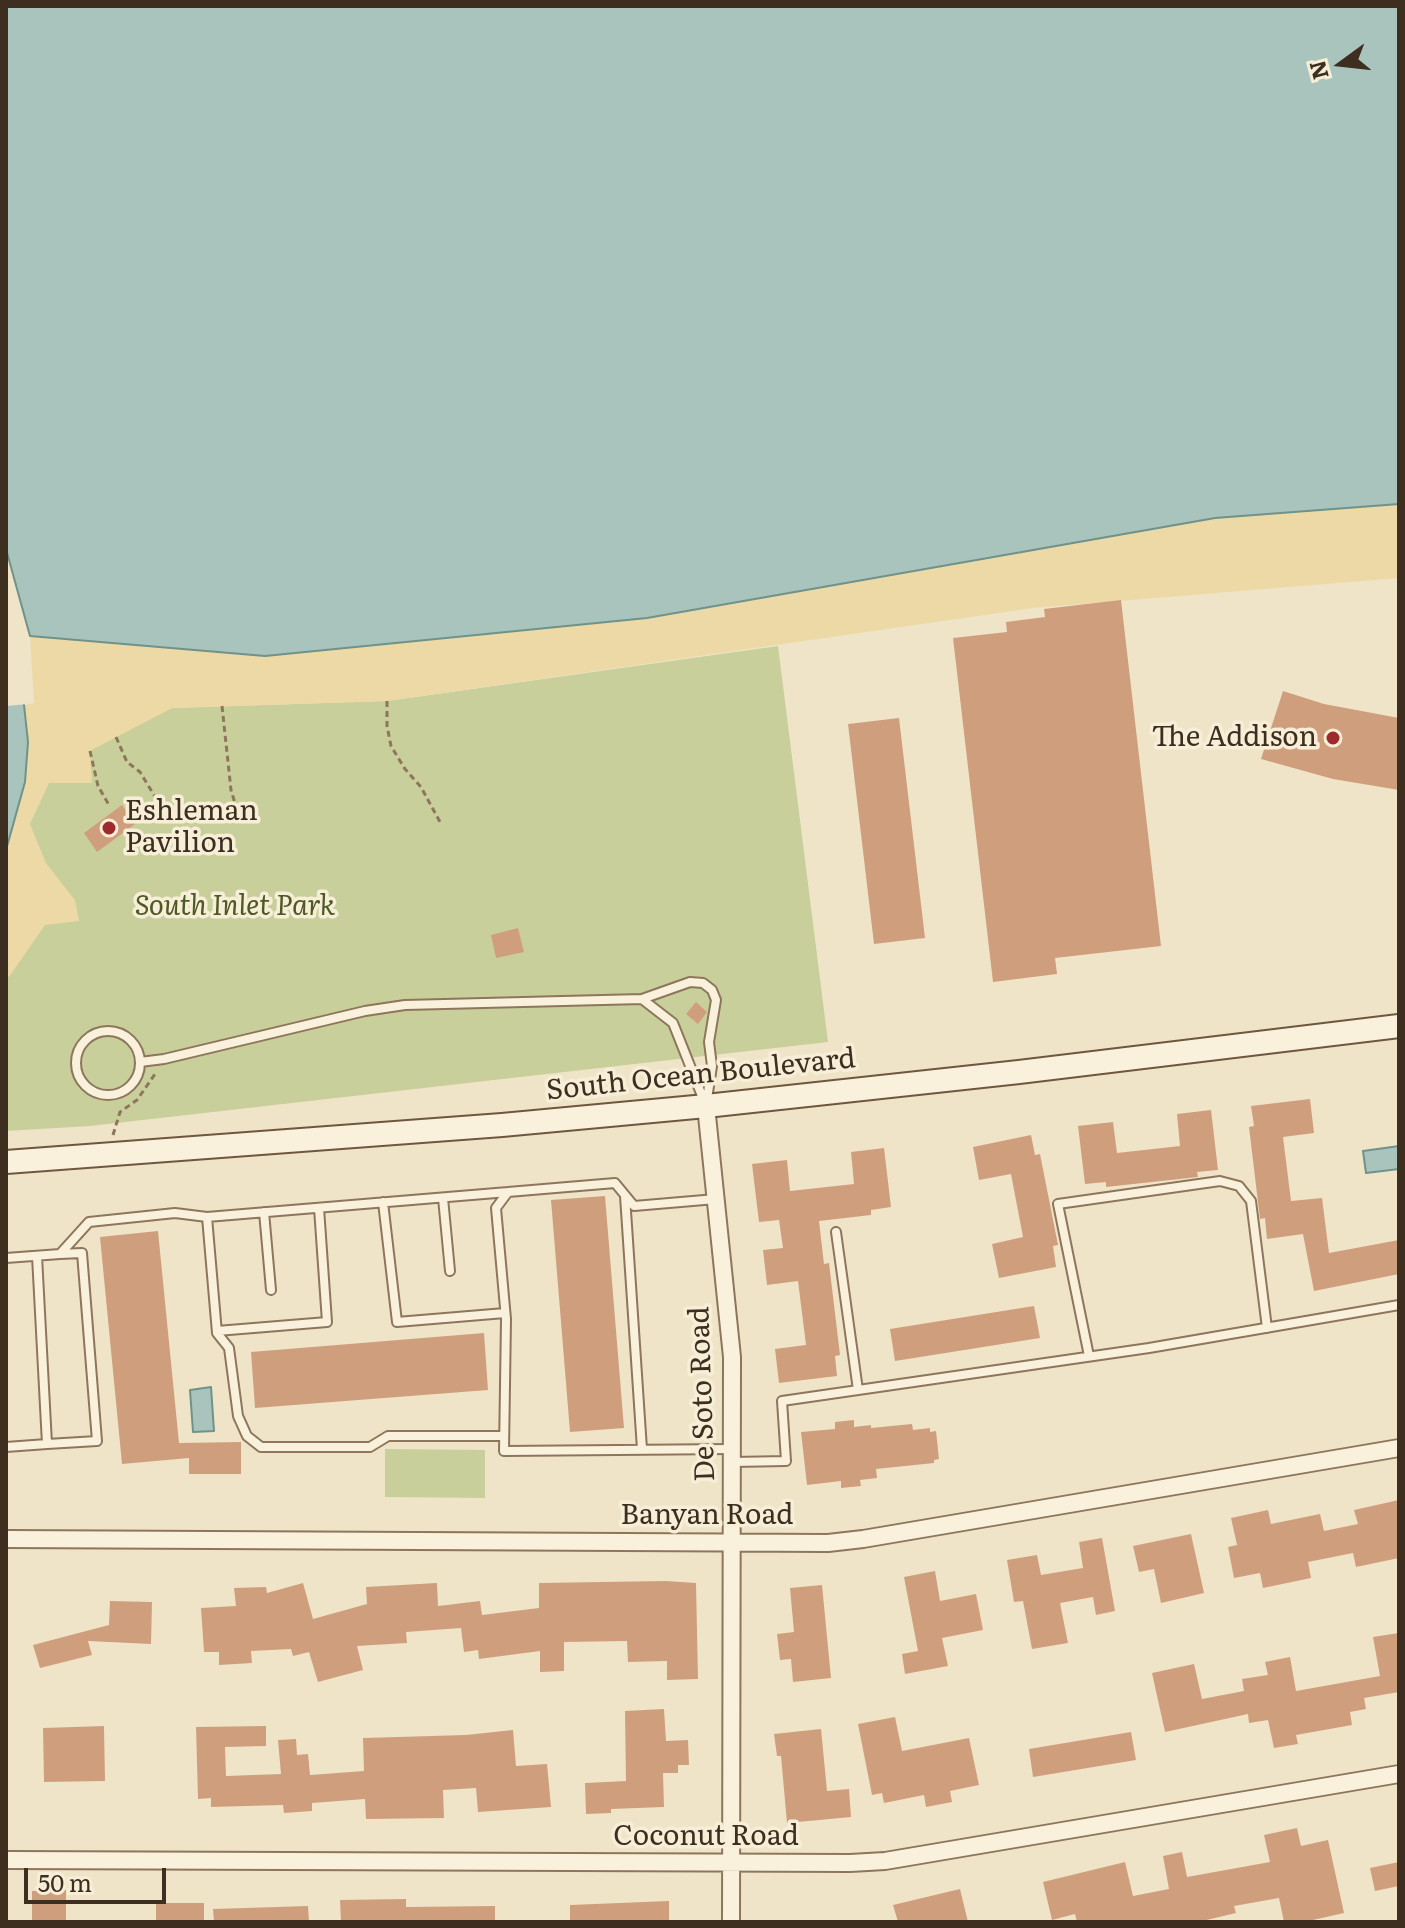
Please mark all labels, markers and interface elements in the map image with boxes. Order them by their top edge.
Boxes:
north arrow [1301,24,1381,104]
text: N [1299,57,1336,84]
place label: The Addison [1151,721,1317,755]
marker: The Addison [1324,729,1342,747]
place label: Eshleman Pavilion [125,795,258,861]
marker: Eshleman Pavilion [100,819,118,837]
park label: South Inlet Park [135,890,335,924]
street label: South Ocean Boulevard [545,1042,857,1108]
street label: De Soto Road [683,1306,723,1482]
street label: Banyan Road [621,1499,793,1533]
street label: Coconut Road [613,1820,799,1854]
scale bar [28,1852,170,1902]
text: 50 m [38,1864,92,1899]

